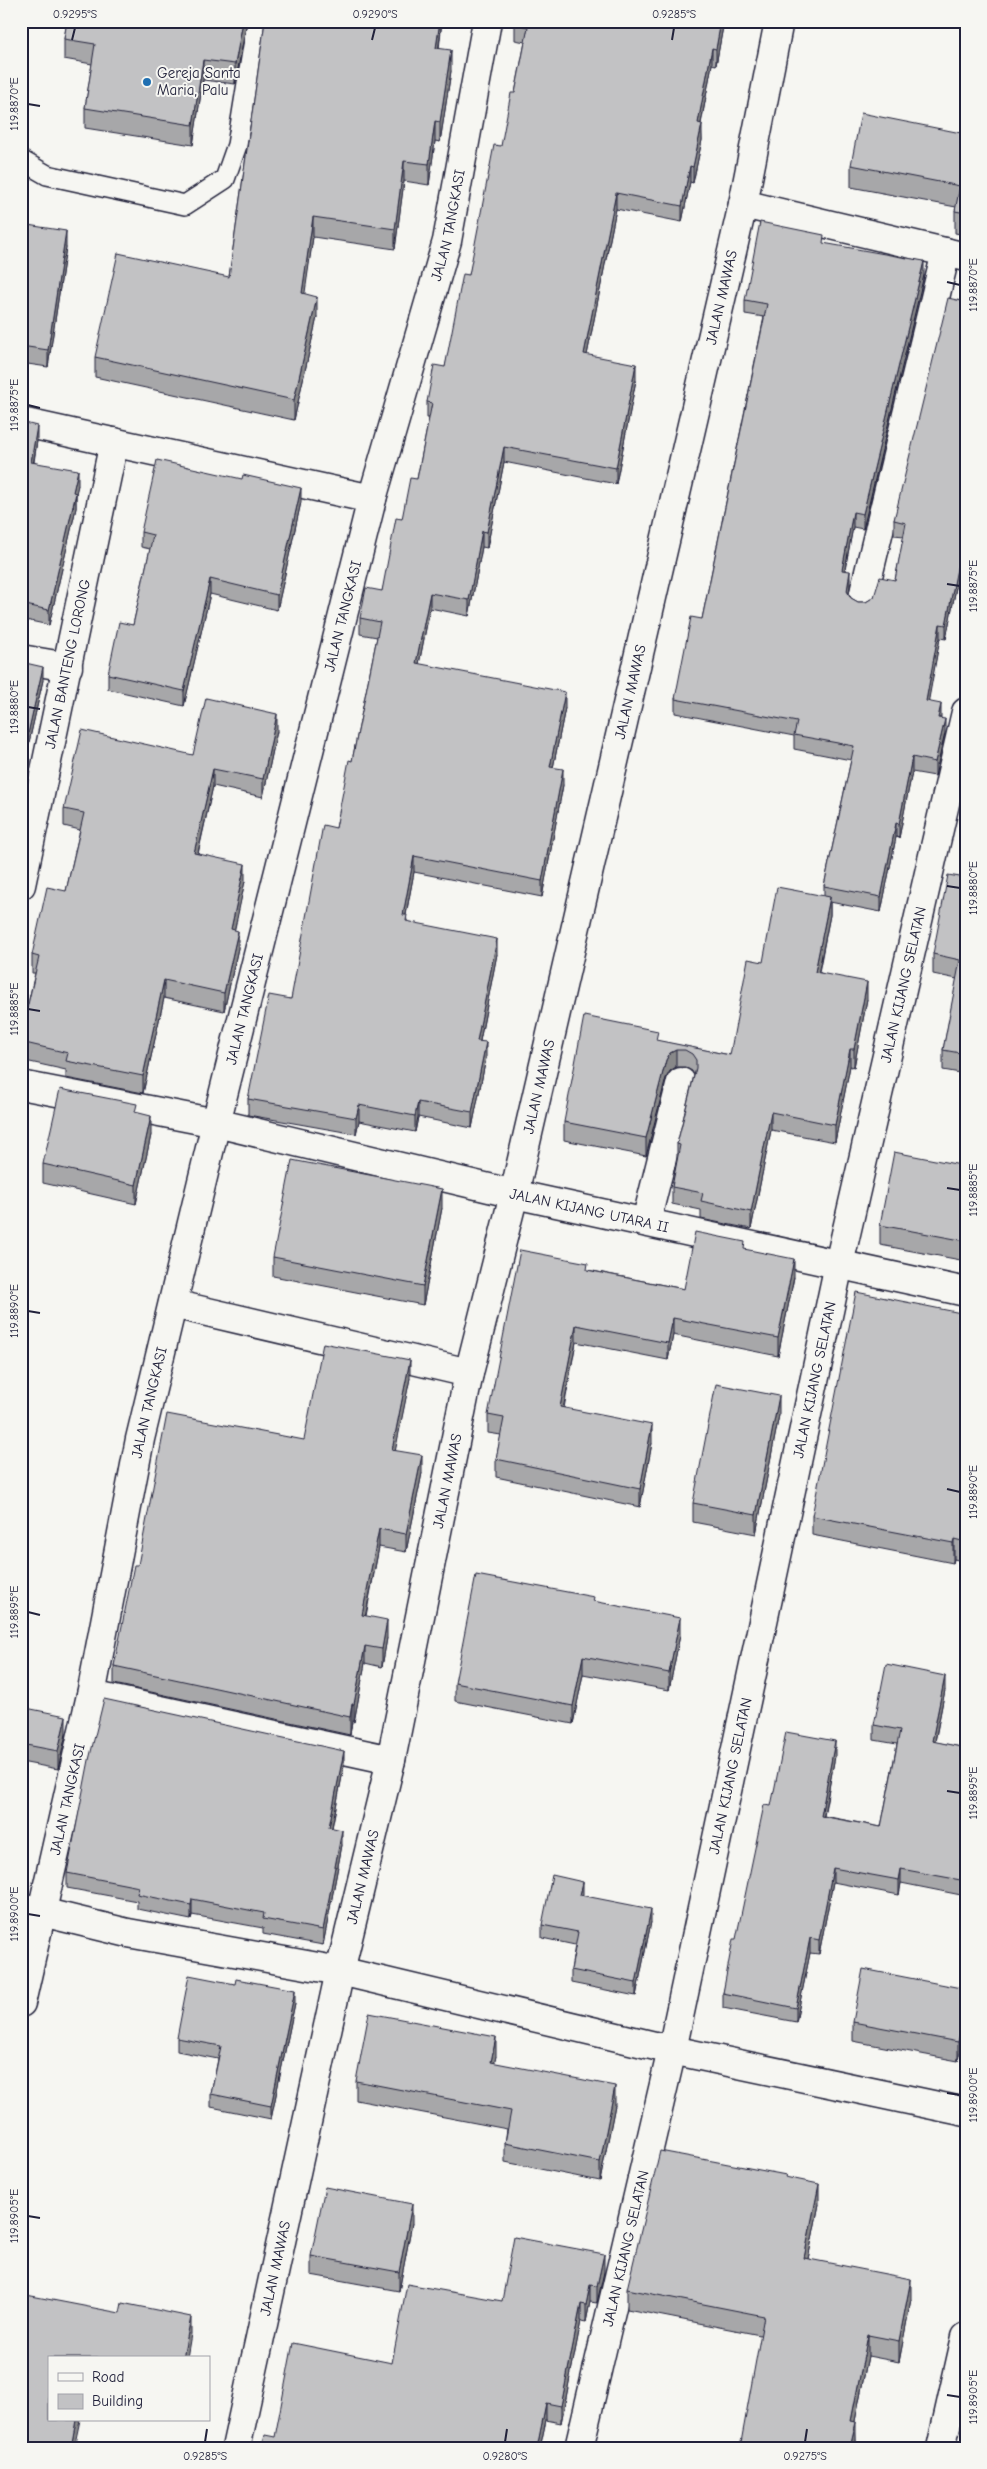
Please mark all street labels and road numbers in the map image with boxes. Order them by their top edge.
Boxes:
street label: JALAN TANGKASI [427,168,469,283]
street label: JALAN MAWAS [702,248,741,346]
street label: JALAN TANGKASI [320,559,365,674]
street label: JALAN BANTENG LORONG [41,577,94,750]
street label: JALAN MAWAS [610,643,650,741]
street label: JALAN KIJANG SELATAN [877,905,930,1064]
street label: JALAN TANGKASI [222,951,267,1066]
street label: JALAN MAWAS [519,1037,559,1136]
street label: JALAN KIJANG UTARA II [508,1184,671,1236]
street label: JALAN KIJANG SELATAN [789,1300,840,1460]
street label: JALAN TANGKASI [128,1345,171,1460]
street label: JALAN MAWAS [429,1432,466,1530]
street label: JALAN KIJANG SELATAN [705,1696,756,1856]
street label: JALAN TANGKASI [46,1742,89,1857]
street label: JALAN MAWAS [343,1828,383,1926]
street label: JALAN KIJANG SELATAN [599,2169,653,2328]
street label: JALAN MAWAS [256,2219,294,2317]

